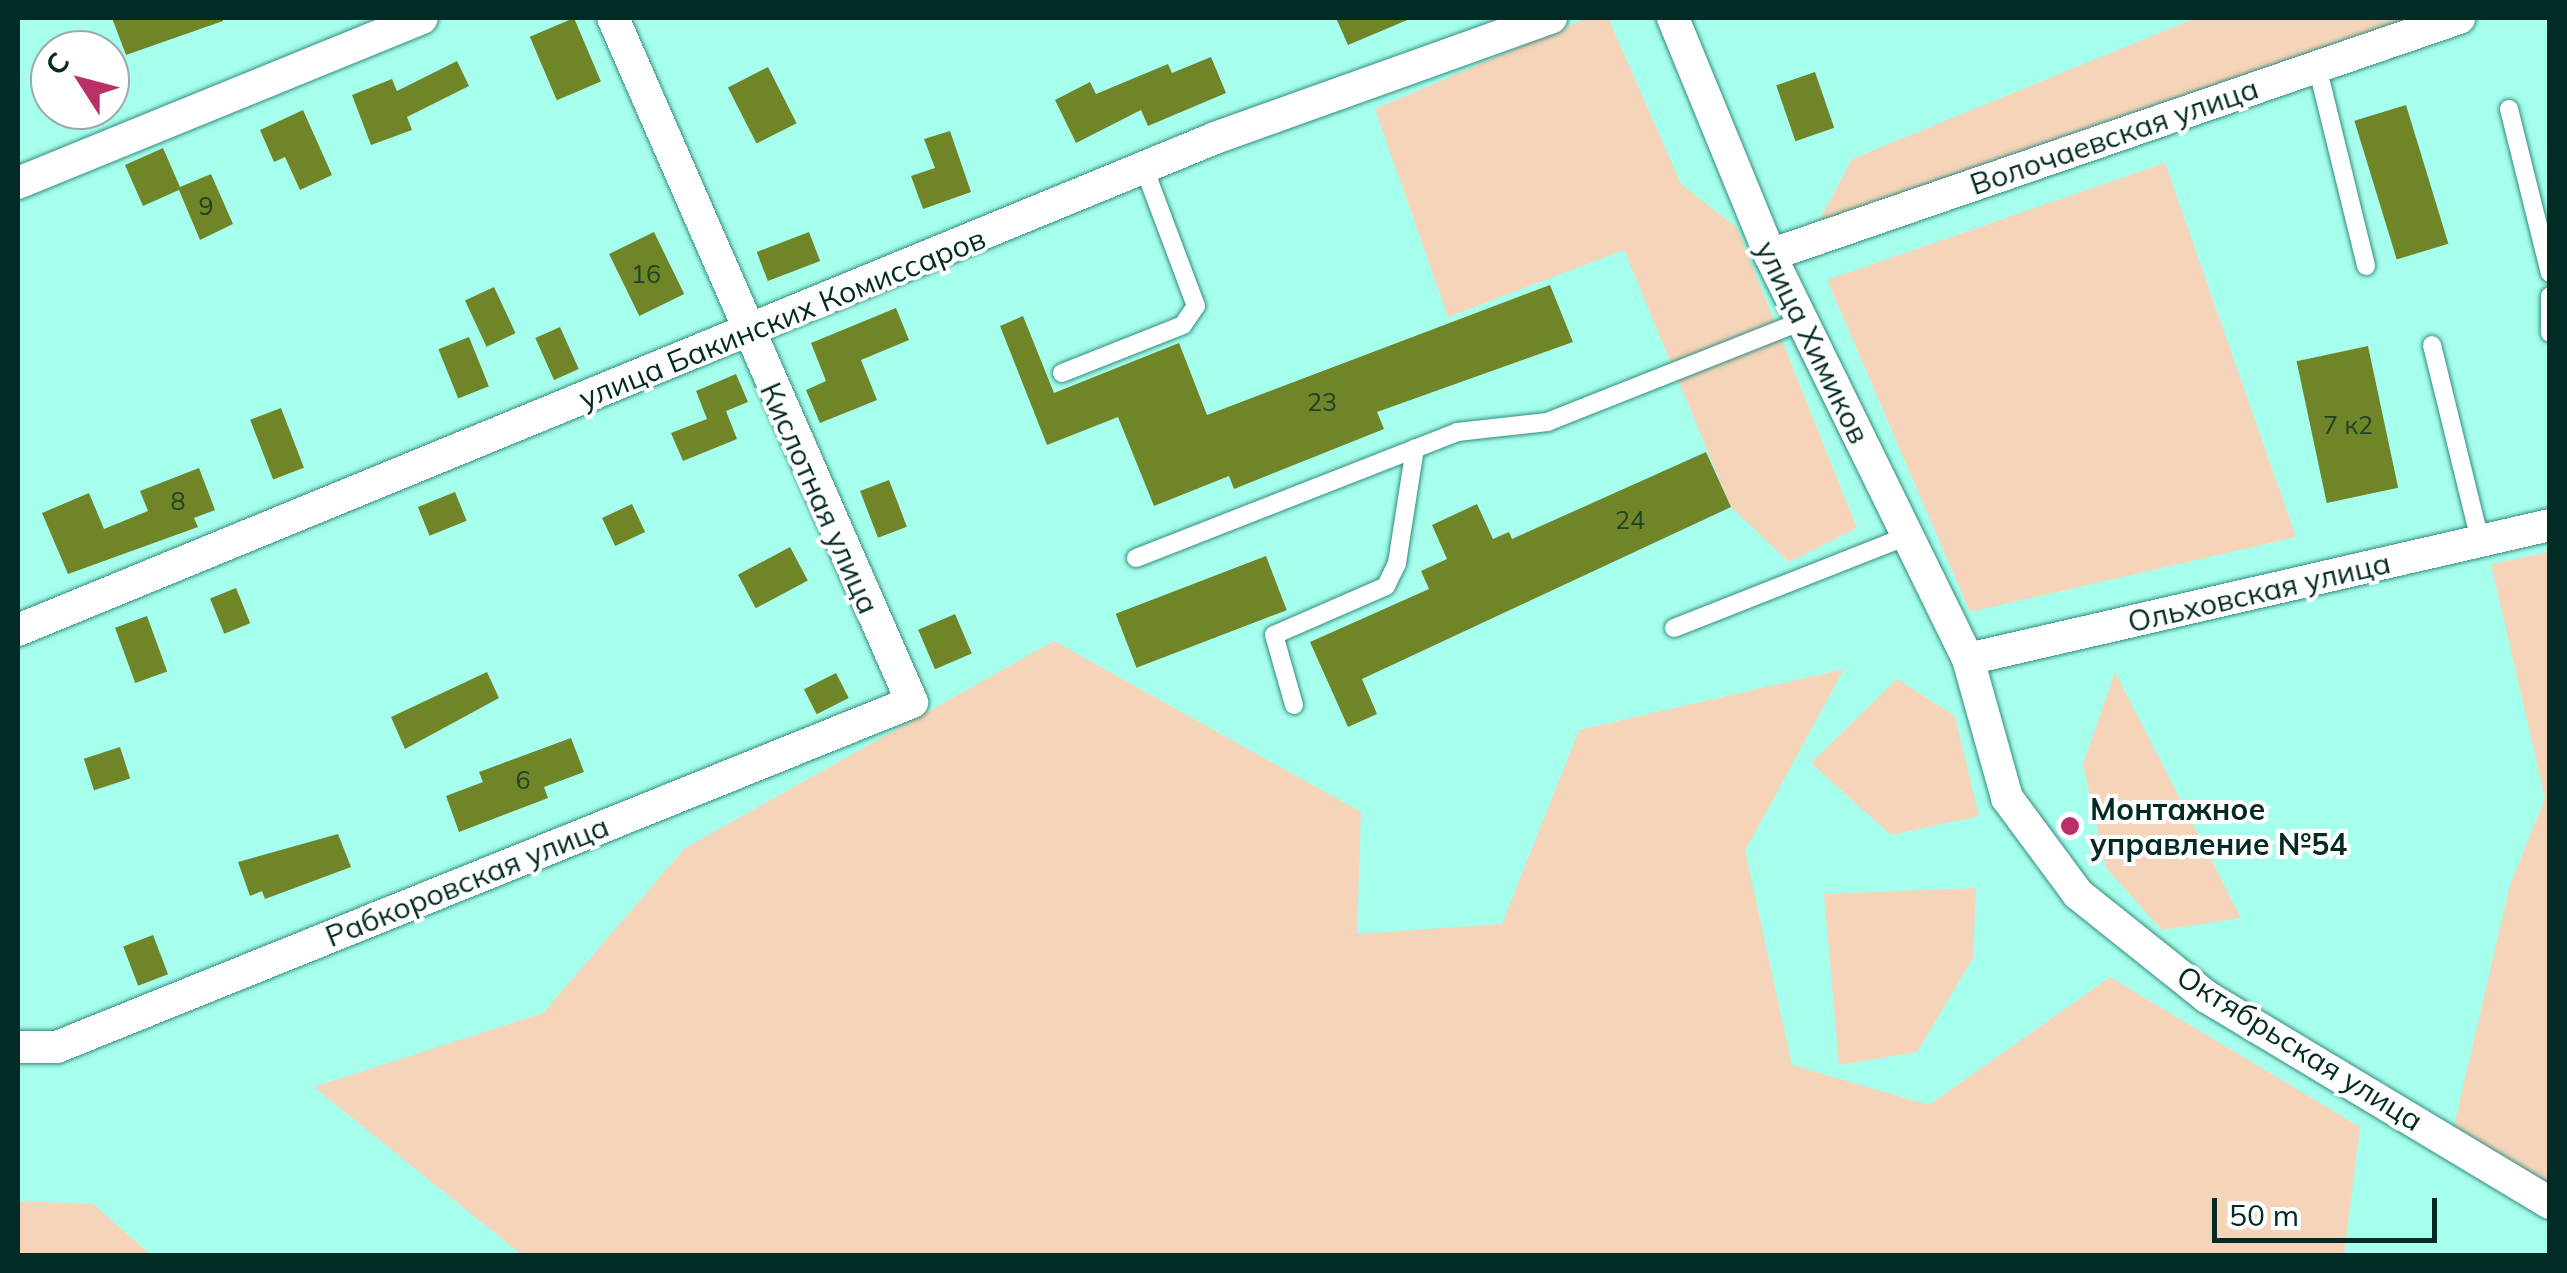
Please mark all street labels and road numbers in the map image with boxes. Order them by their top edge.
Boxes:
street label: Волочаевская улица [1965,70,2263,202]
street label: улица Бакинских Комиссаров [574,220,990,416]
street label: улица Химиков [1748,235,1878,449]
street label: Кислотная улица [753,377,887,619]
street label: Ольховская улица [2124,544,2394,640]
street label: Рабкоровская улица [320,808,614,954]
street label: Октябрьская улица [2170,958,2430,1138]

